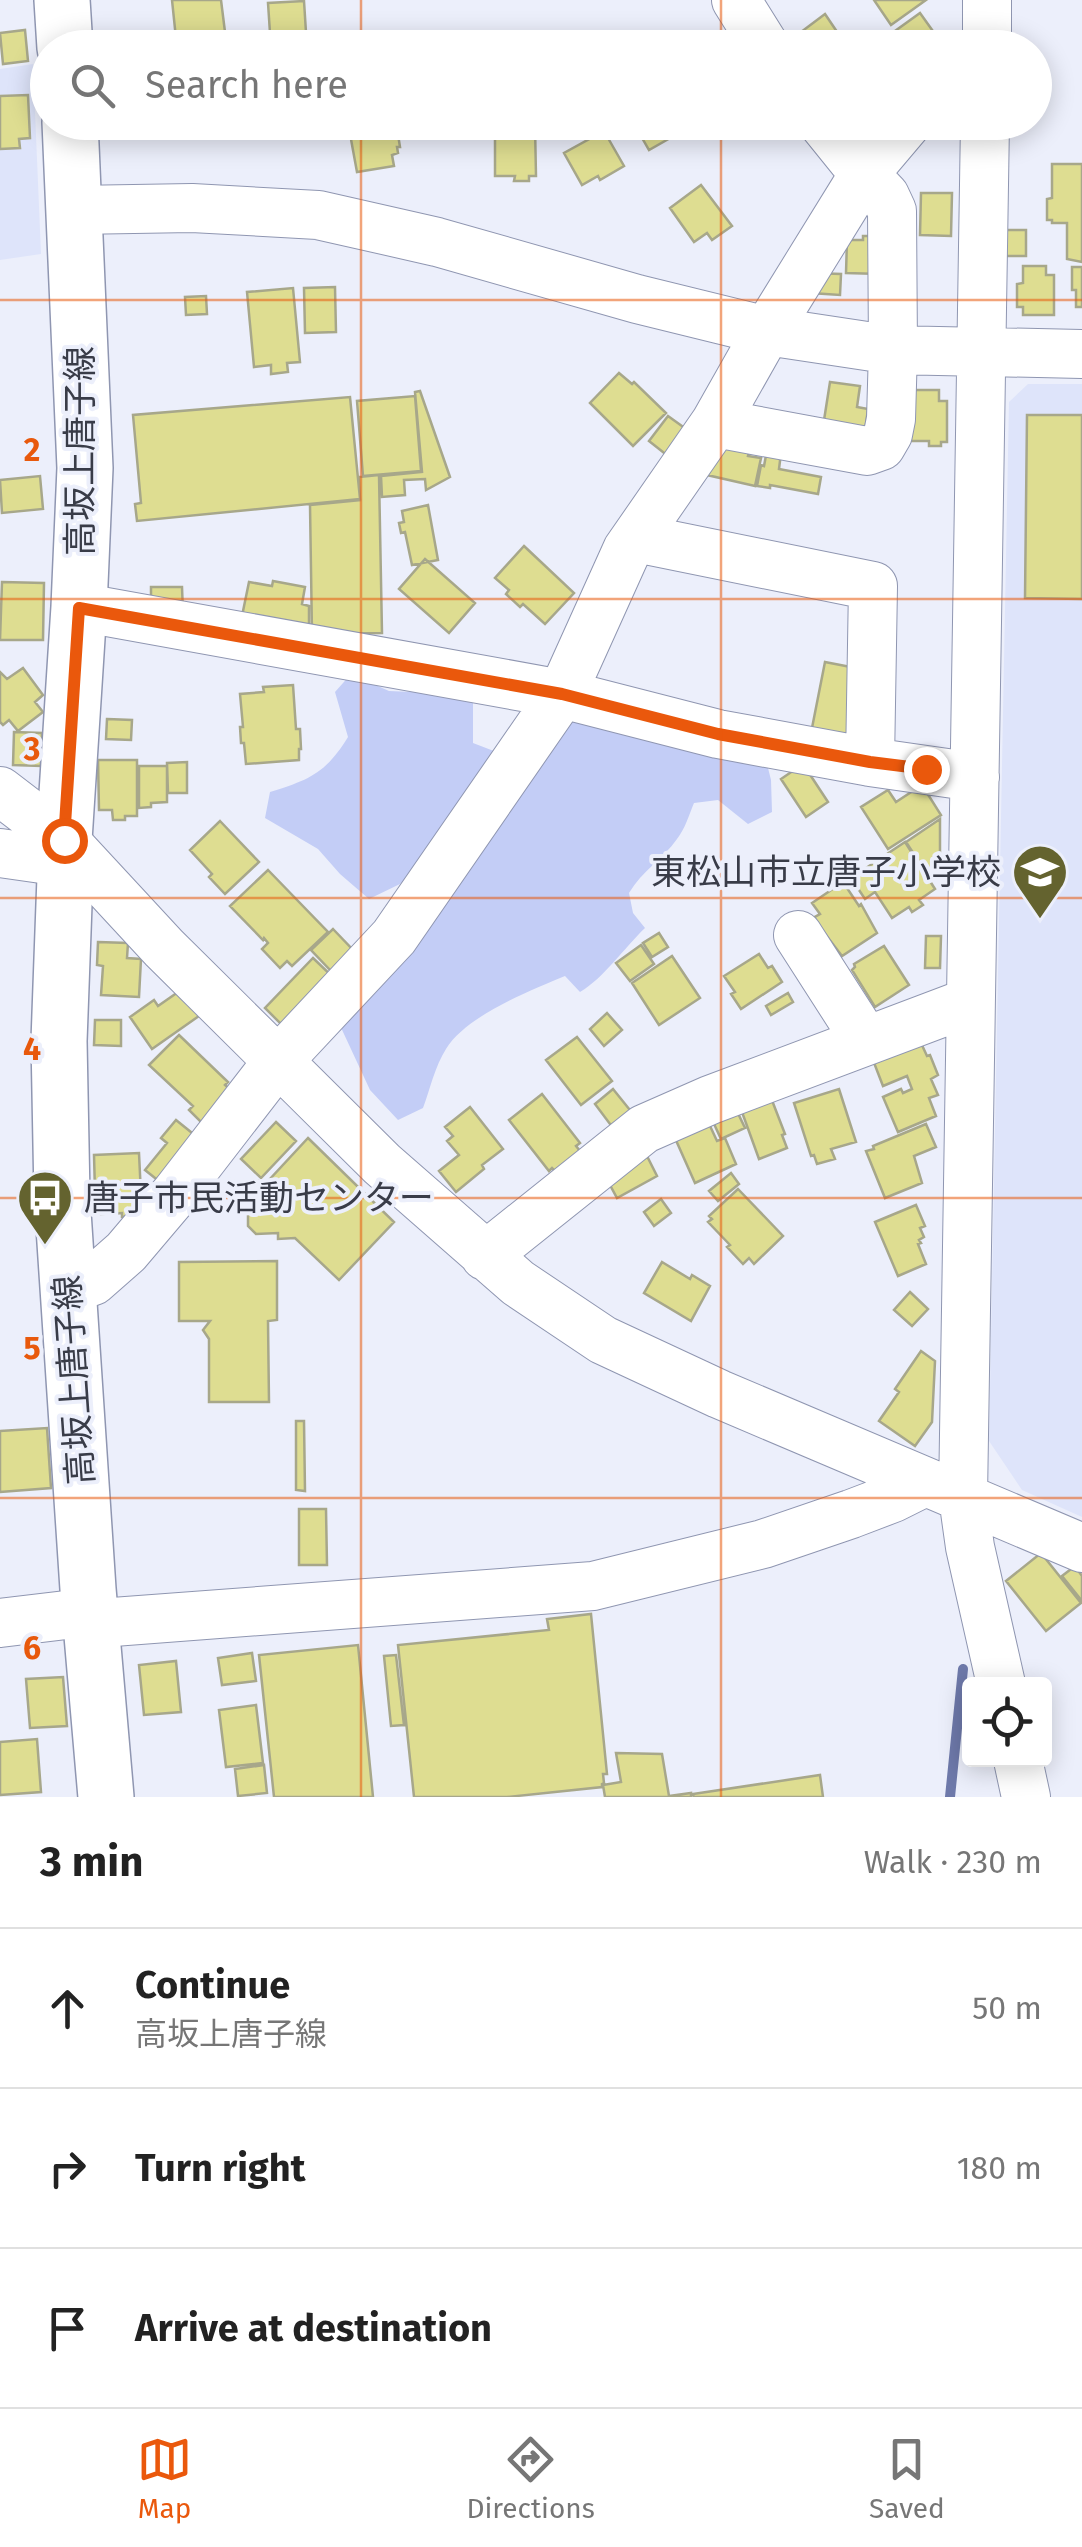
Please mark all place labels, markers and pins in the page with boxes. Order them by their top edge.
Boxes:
school or university icon: 東松山市立唐子小学校 [1010,842,1070,921]
place label: 東松山市立唐子小学校 [651,851,1001,893]
bus stop icon: 唐子市民活動センター [15,1168,75,1247]
place label: 唐子市民活動センター [84,1177,434,1219]

